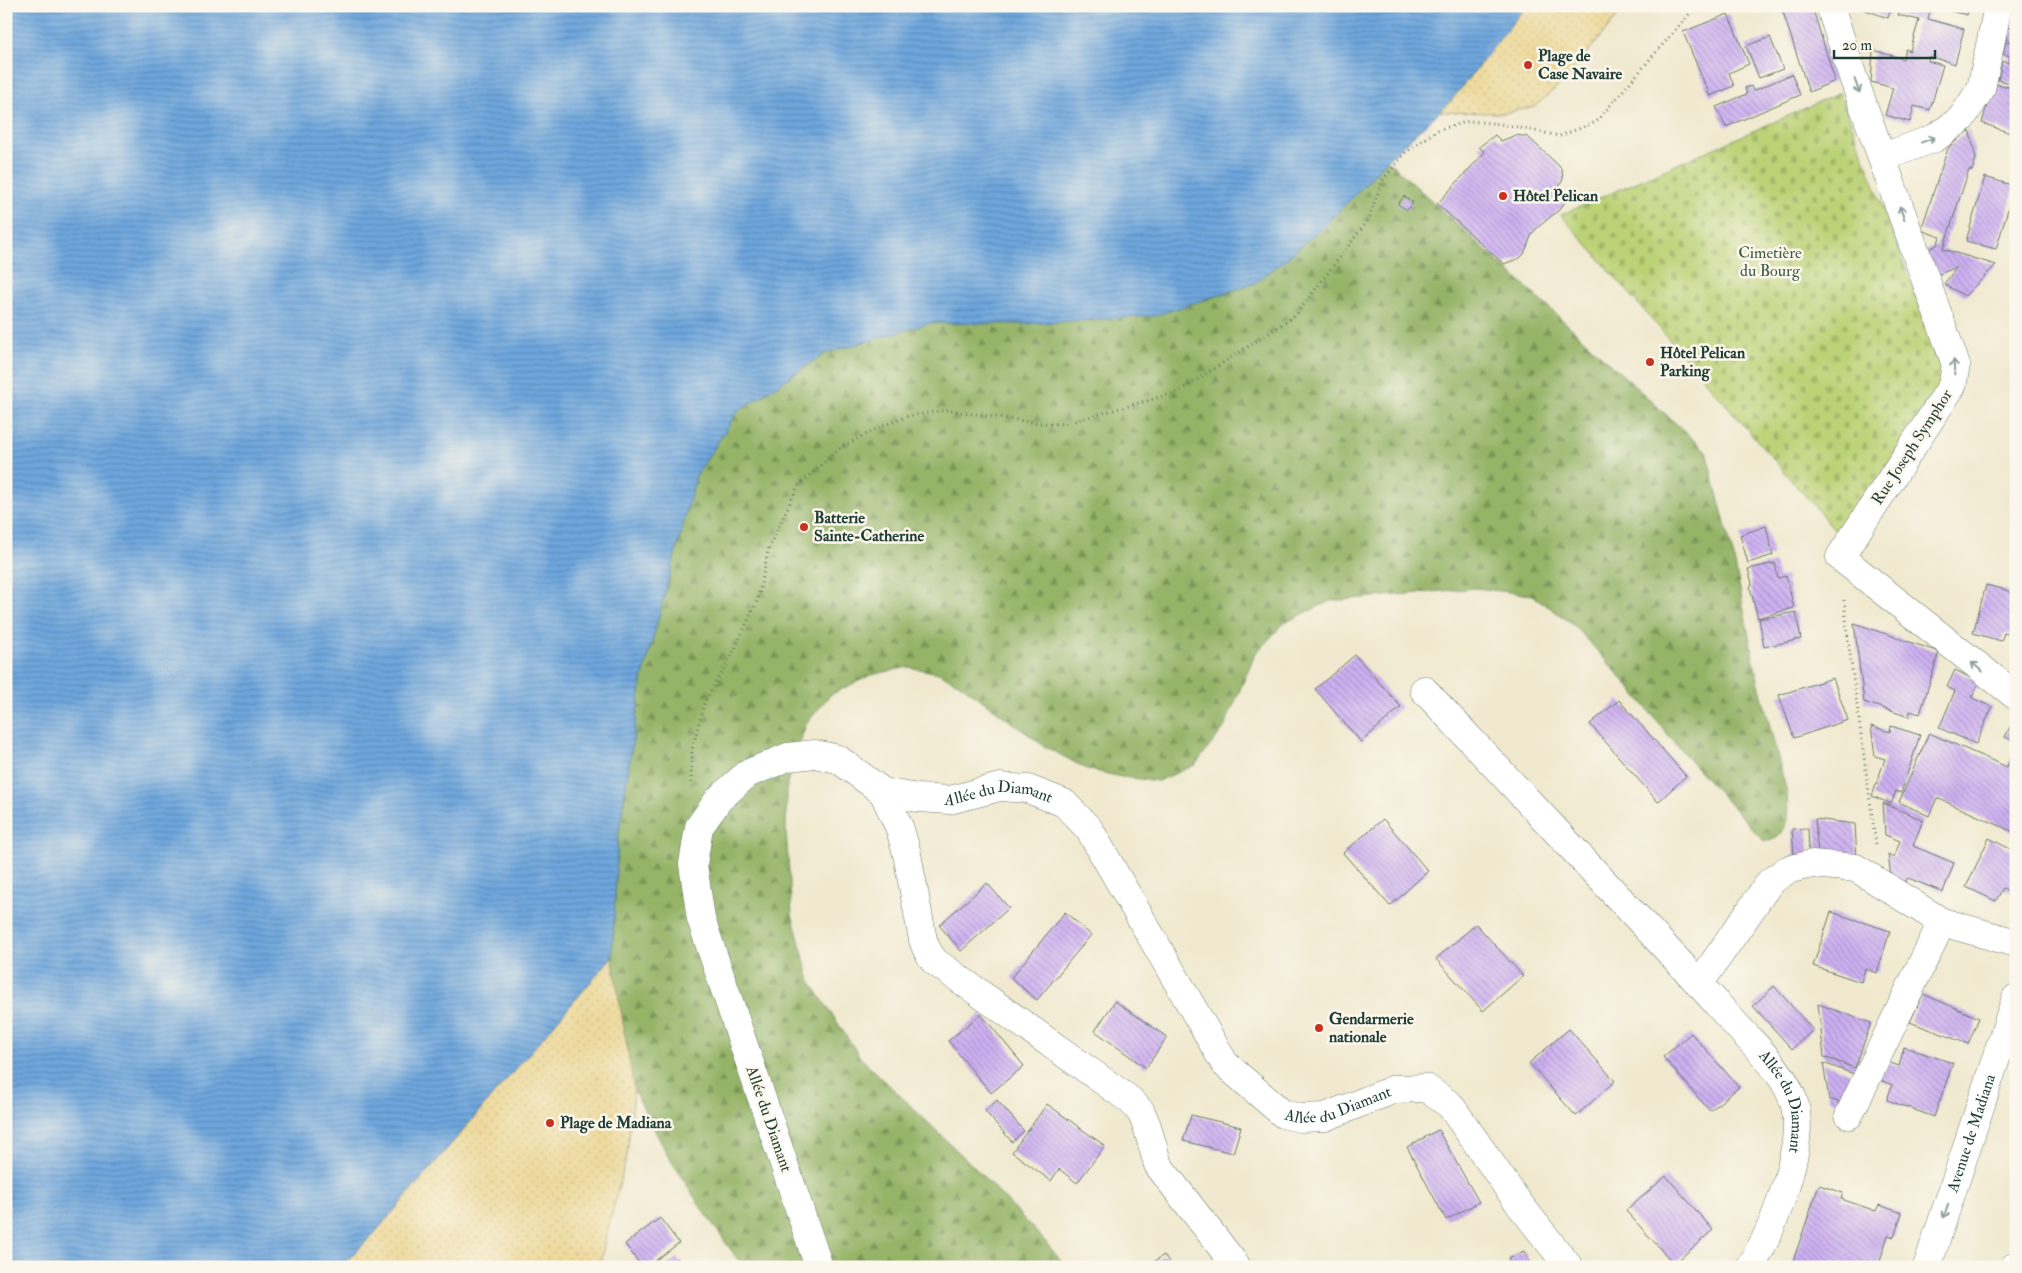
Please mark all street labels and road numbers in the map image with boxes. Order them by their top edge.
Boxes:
street label: Rue Joseph Symphor [1867,385,1958,509]
street label: Allée du Diamant [943,777,1056,810]
street label: Allée du Diamant [1754,1045,1807,1155]
street label: Allée du Diamant [741,1062,796,1175]
street label: Avenue de Madiana [1942,1071,2000,1196]
street label: Allée du Diamant [1282,1082,1394,1128]

